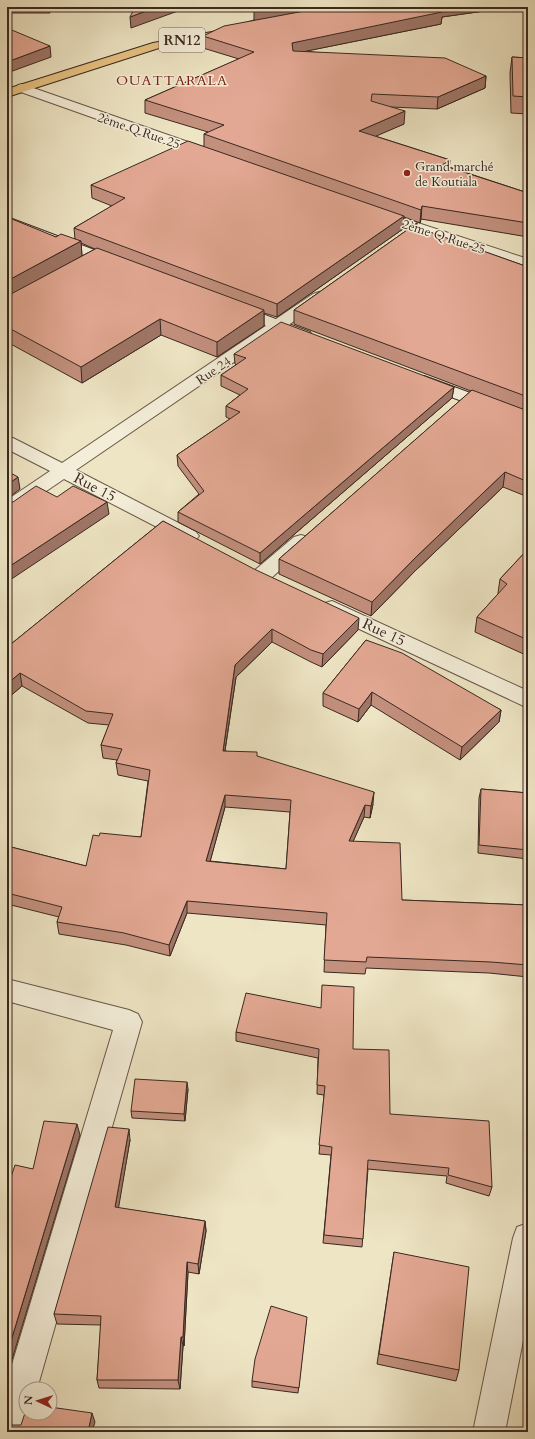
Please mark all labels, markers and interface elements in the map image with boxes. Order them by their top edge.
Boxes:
road number: RN12 [159,28,205,52]
district label: OUATTARALA [116,71,228,90]
street label: 2ème Q Rue 25 [95,108,183,154]
place label: Grand marché de Koutiala [415,158,494,191]
marker: Grand marché de Koutiala [402,168,412,178]
street label: 2ème Q Rue 25 [400,215,488,259]
street label: Rue 24 [192,352,235,389]
street label: Rue 15 [71,468,119,506]
street label: Rue 15 [359,613,409,651]
north arrow [18,1381,58,1421]
text: N [21,1395,36,1406]

